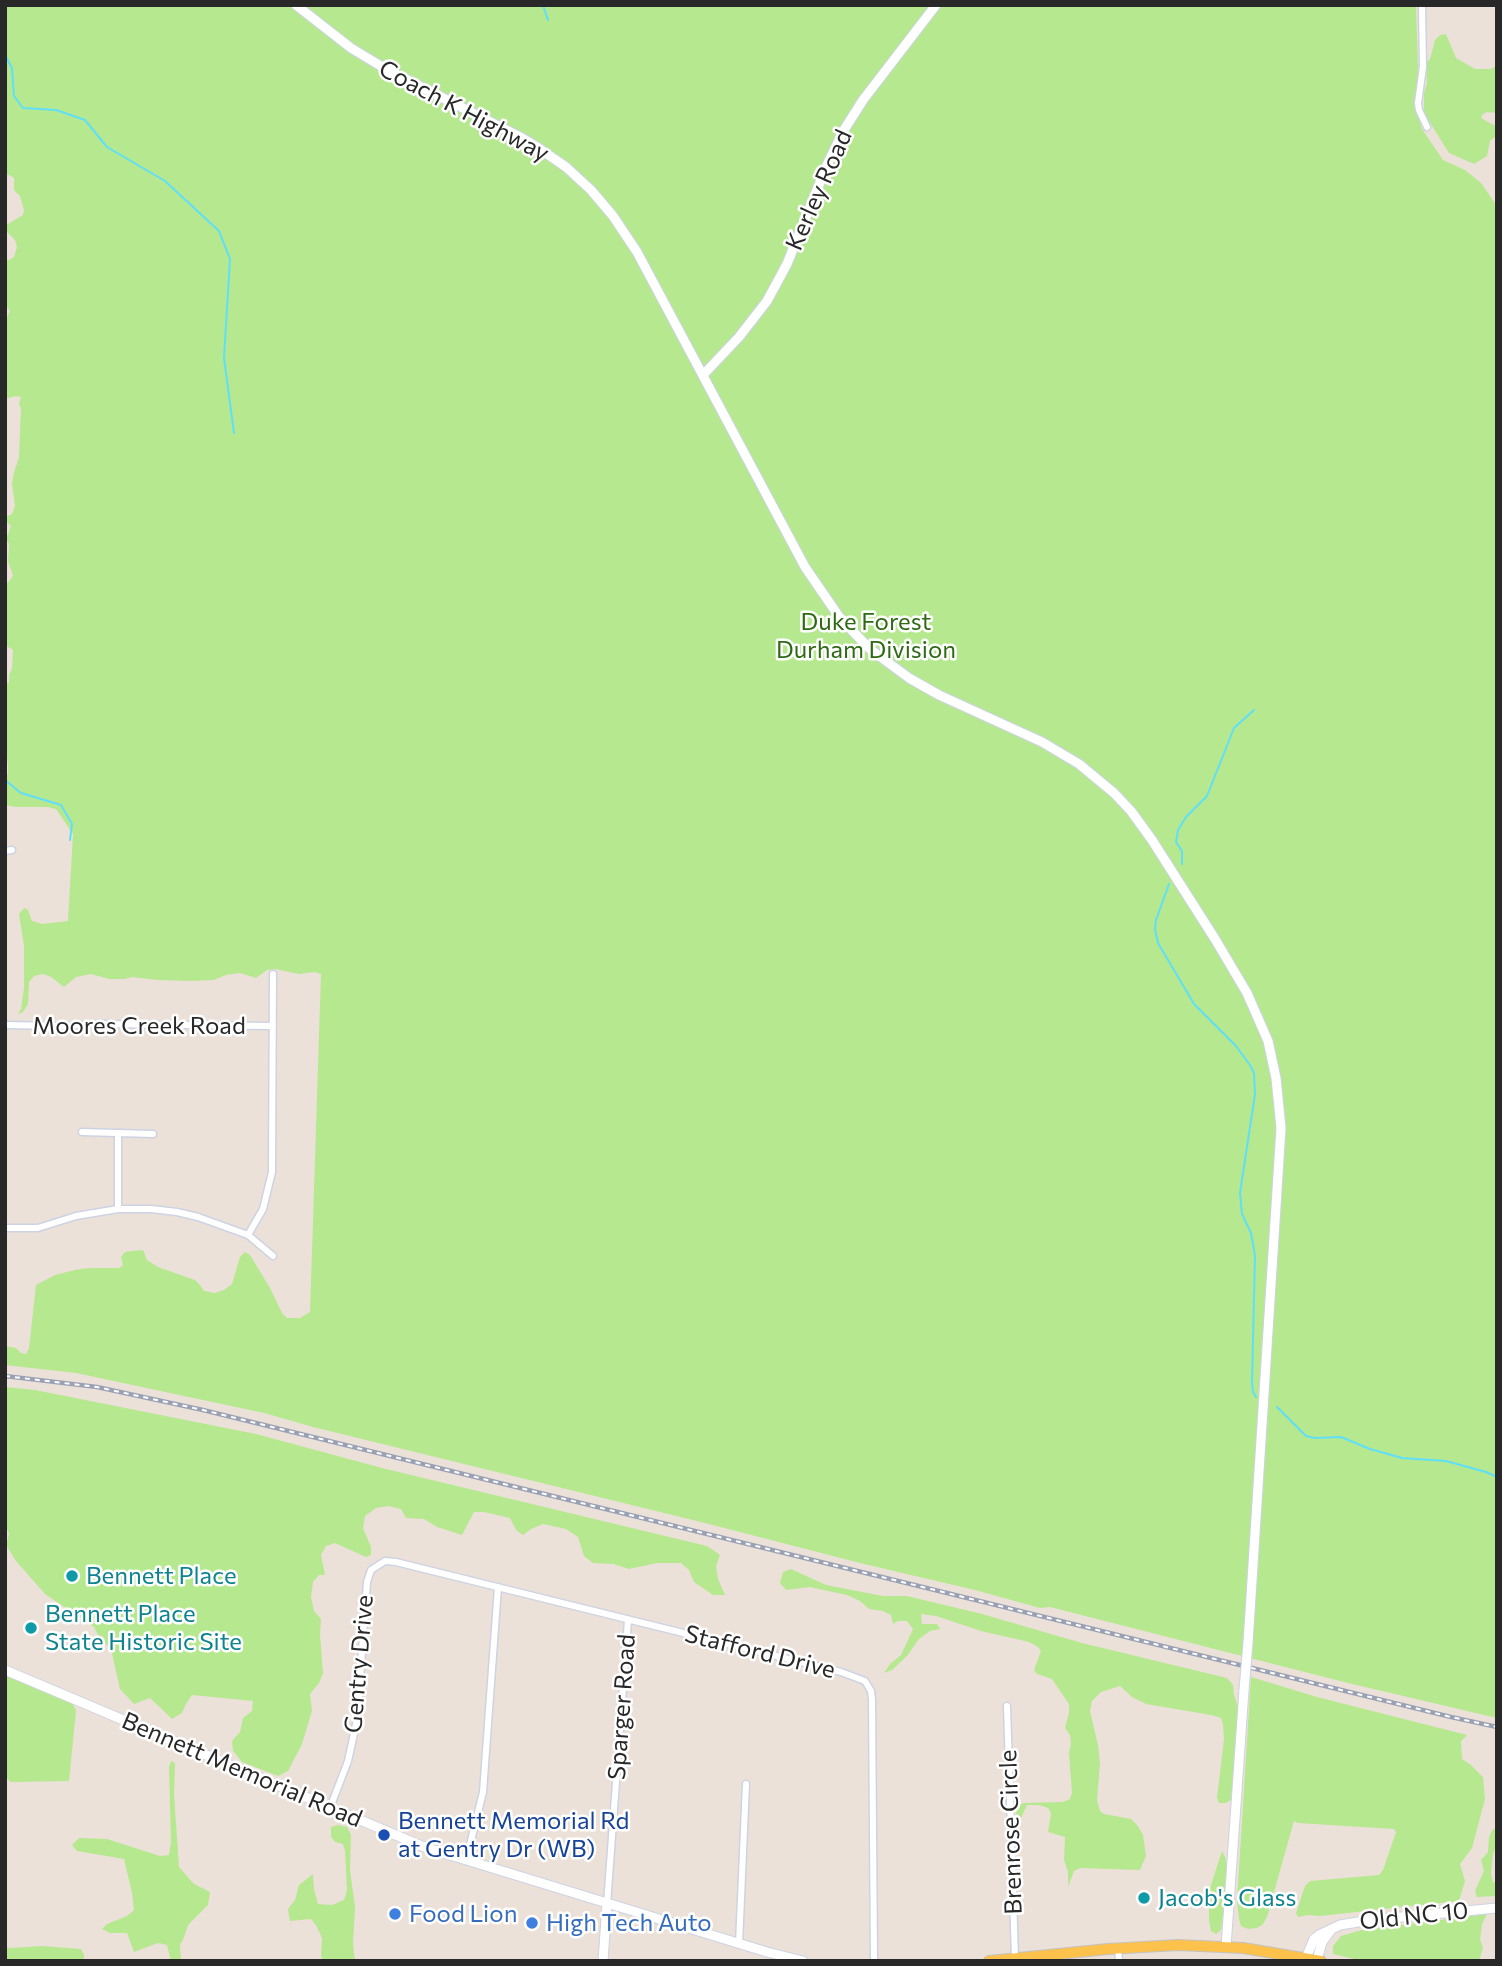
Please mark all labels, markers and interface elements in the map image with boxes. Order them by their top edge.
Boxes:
street label: Coach K Highway [374,54,554,168]
street label: Kerley Road [780,125,858,255]
park label: Duke Forest Durham Division [776,608,956,664]
street label: Moores Creek Road [32,1012,246,1040]
place label: Bennett Place [86,1562,237,1590]
marker: Bennett Place [64,1568,80,1584]
street label: Gentry Drive [339,1594,379,1734]
place label: Bennett Place State Historic Site [45,1600,242,1656]
street label: Stafford Drive [682,1619,838,1685]
marker: Bennett Place State Historic Site [23,1620,39,1636]
street label: Sparger Road [603,1633,641,1781]
street label: Bennett Memorial Road [117,1706,367,1834]
street label: Brenrose Circle [994,1749,1028,1915]
place label: Bennett Memorial Rd at Gentry Dr (WB) [398,1807,629,1863]
marker: Bennett Memorial Rd at Gentry Dr (WB) [376,1827,392,1843]
place label: Jacob's Glass [1158,1884,1296,1912]
marker: Jacob's Glass [1136,1890,1152,1906]
street label: Old NC 10 [1358,1896,1470,1936]
place label: Food Lion [409,1900,517,1928]
marker: Food Lion [387,1906,403,1922]
place label: High Tech Auto [546,1909,712,1937]
marker: High Tech Auto [524,1915,540,1931]

